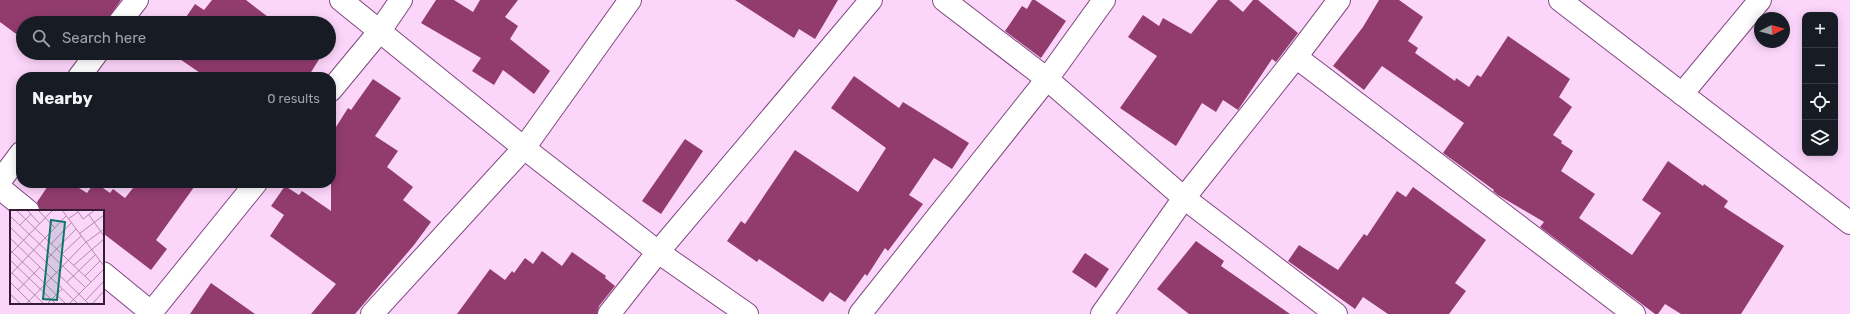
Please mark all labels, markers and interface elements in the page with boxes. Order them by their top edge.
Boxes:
north arrow [1754,12,1790,48]
map controls [1802,12,1838,156]
button: + [1802,12,1838,48]
search box [16,16,336,60]
icon: search [30,27,52,49]
text: Search here [62,29,146,47]
button: − [1802,48,1838,84]
button: locate [1802,84,1838,120]
text: Nearby [32,88,93,108]
text: 0 results [267,91,320,106]
button: layers [1802,120,1838,156]
inset map [10,210,104,304]

